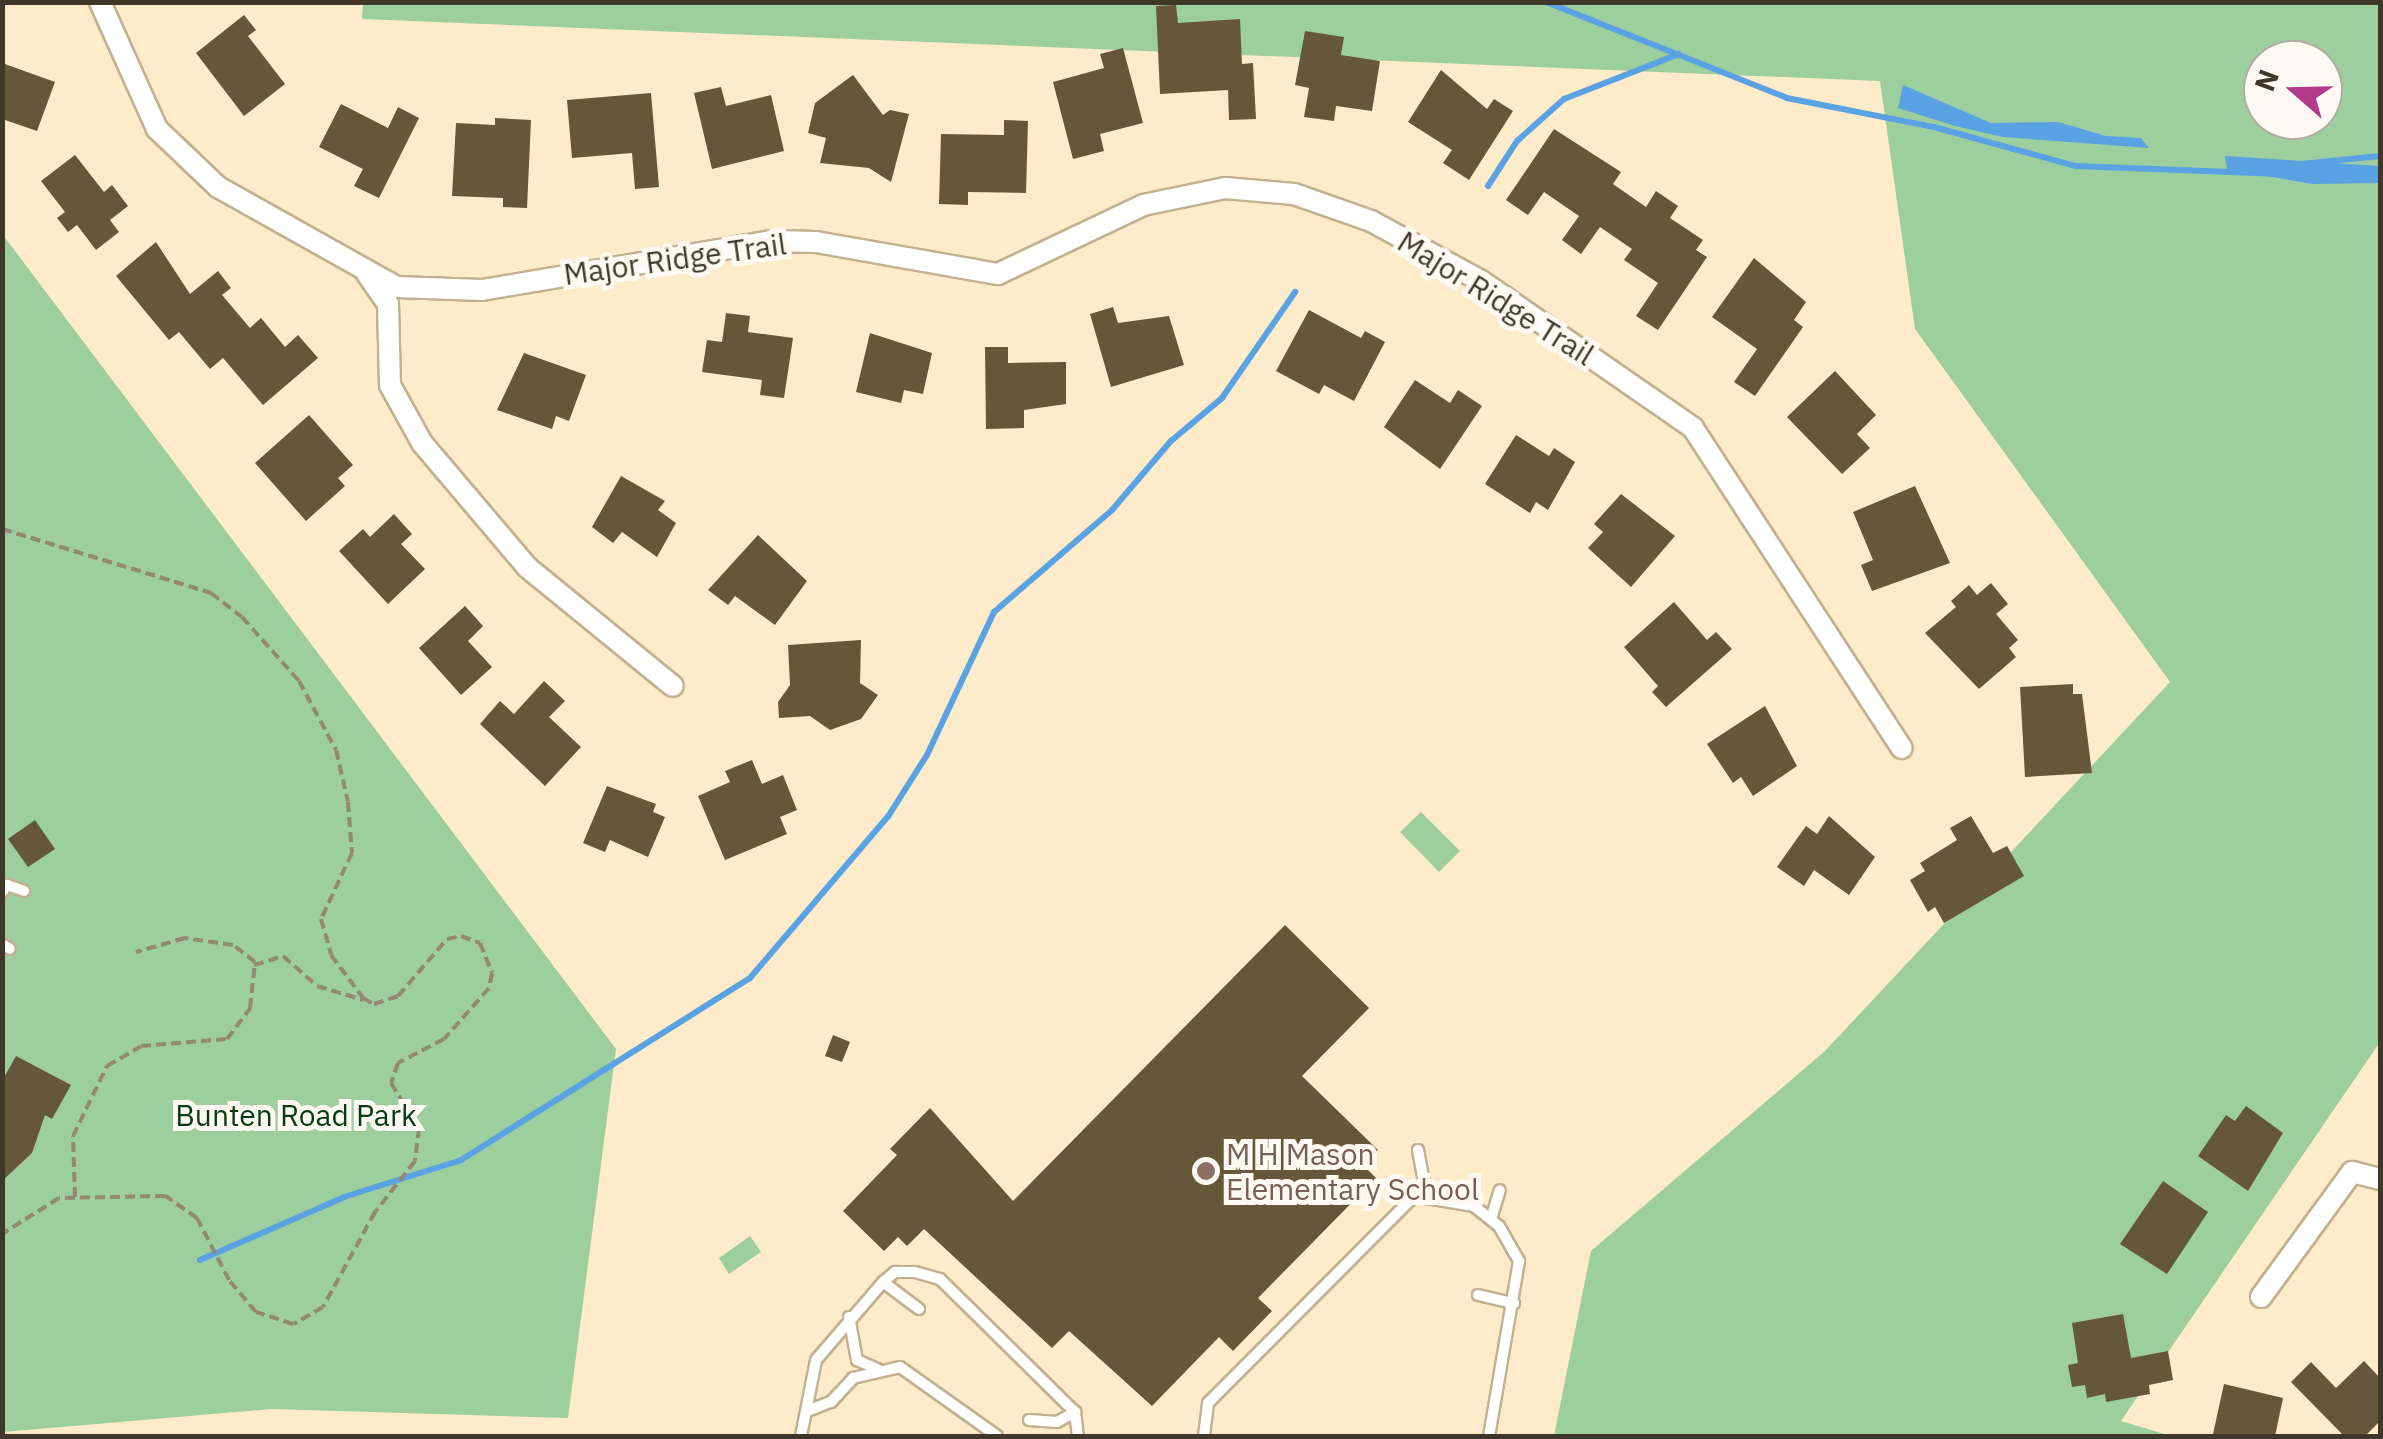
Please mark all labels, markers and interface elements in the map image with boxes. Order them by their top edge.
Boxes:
north arrow [2243,40,2343,140]
text: N [2245,64,2287,96]
street label: Major Ridge Trail [1391,223,1601,373]
street label: Major Ridge Trail [561,226,789,292]
park label: Bunten Road Park [175,1097,417,1133]
place label: M H Mason Elementary School [1226,1136,1479,1206]
marker: M H Mason Elementary School [1195,1160,1217,1182]

